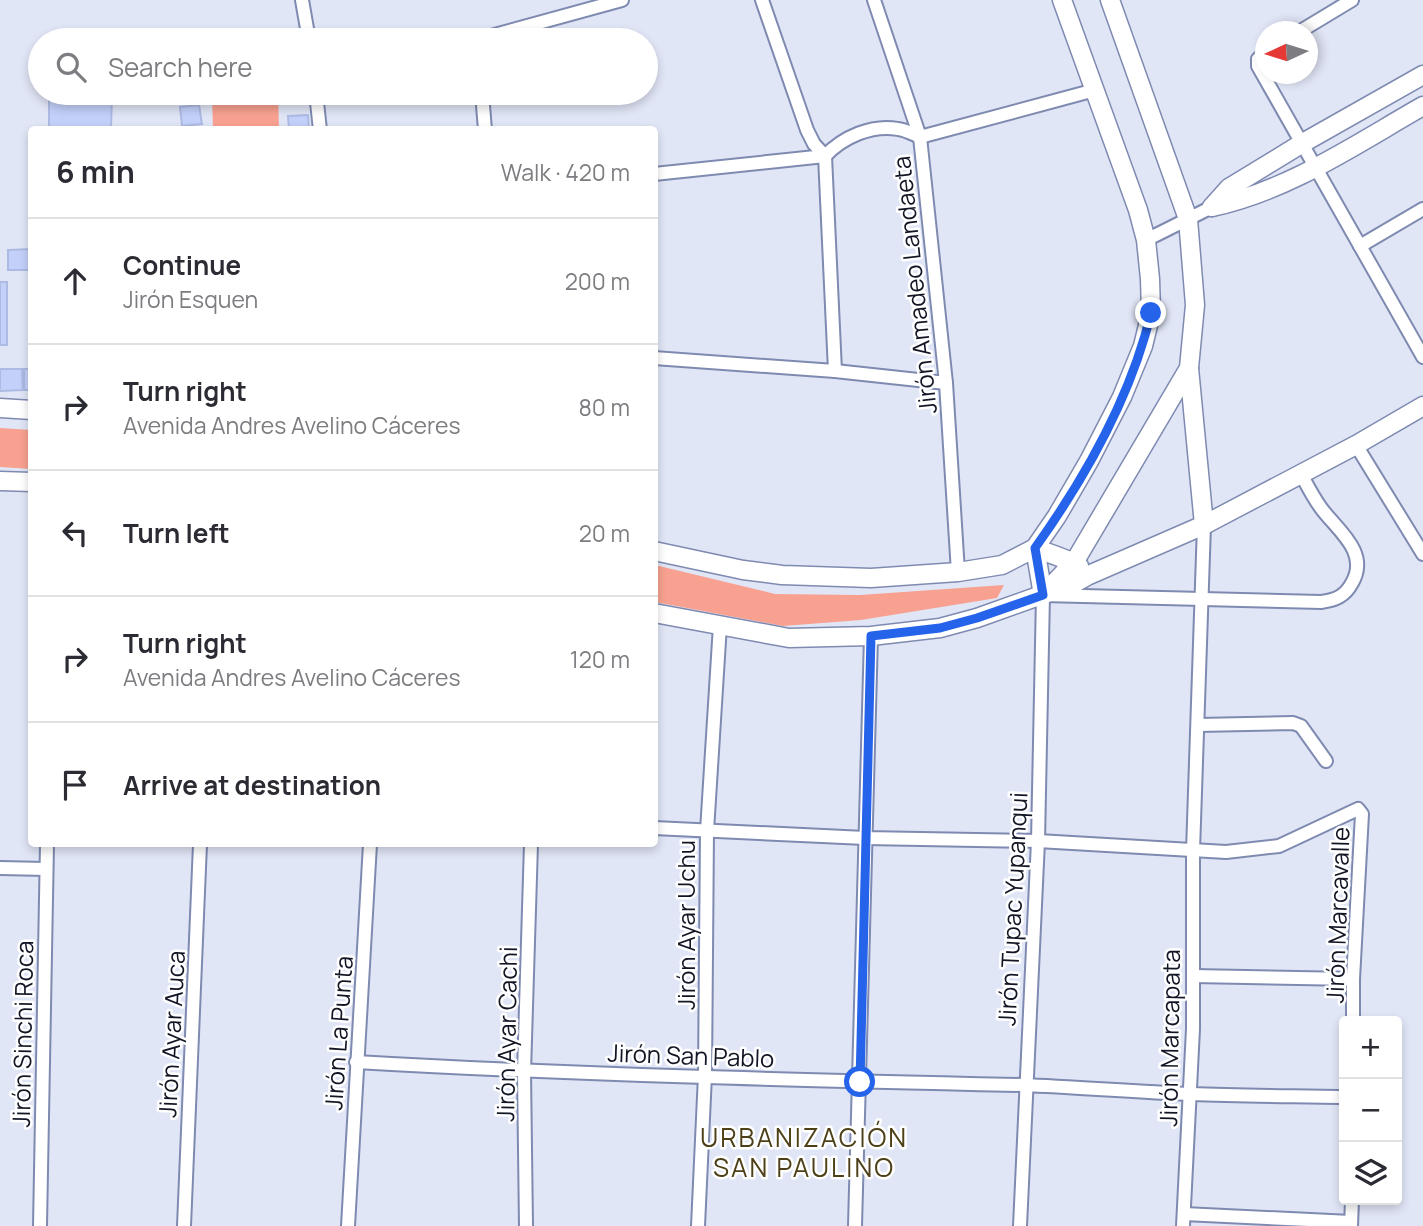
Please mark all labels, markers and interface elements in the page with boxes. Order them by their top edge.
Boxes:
north arrow [1255,21,1318,84]
search box [28,28,658,105]
icon: search [52,48,90,86]
text: Search here [108,49,253,85]
text: 6 min [56,151,135,192]
street label: Jirón Amadeo Landaeta [884,155,944,415]
text: Walk · 420 m [501,156,630,188]
text: Continue [123,247,241,283]
icon: ahead [56,262,94,300]
text: 200 m [565,265,630,297]
text: Jirón Esquen [123,283,258,315]
route end [1135,297,1166,328]
text: Turn right [123,373,247,409]
icon: right [56,388,94,426]
text: 80 m [579,391,630,423]
text: Avenida Andres Avelino Cáceres [123,409,460,441]
icon: left [56,514,94,552]
text: Turn left [123,515,230,551]
text: 20 m [579,517,630,549]
text: Turn right [123,625,247,661]
icon: right [56,640,94,678]
text: 120 m [570,643,630,675]
text: Avenida Andres Avelino Cáceres [123,661,460,693]
icon: arrive [56,766,94,804]
text: Arrive at destination [123,767,381,803]
street label: Jirón Tupac Yupanqui [989,791,1035,1027]
street label: Jirón Marcavalle [1317,826,1357,1004]
street label: Jirón Ayar Uchu [669,840,702,1010]
street label: Jirón Sinchi Roca [4,940,40,1128]
street label: Jirón Ayar Cachi [488,946,524,1122]
street label: Jirón Marcapata [1151,949,1187,1127]
street label: Jirón Ayar Auca [150,950,192,1118]
street label: Jirón La Punta [316,955,360,1111]
map controls [1339,1016,1402,1205]
button: + [1339,1016,1402,1079]
street label: Jirón San Pablo [607,1036,775,1074]
route start [844,1066,875,1097]
button: − [1339,1079,1402,1142]
district label: URBANIZACIÓN SAN PAULINO [700,1119,908,1185]
button: layers [1339,1142,1402,1205]

